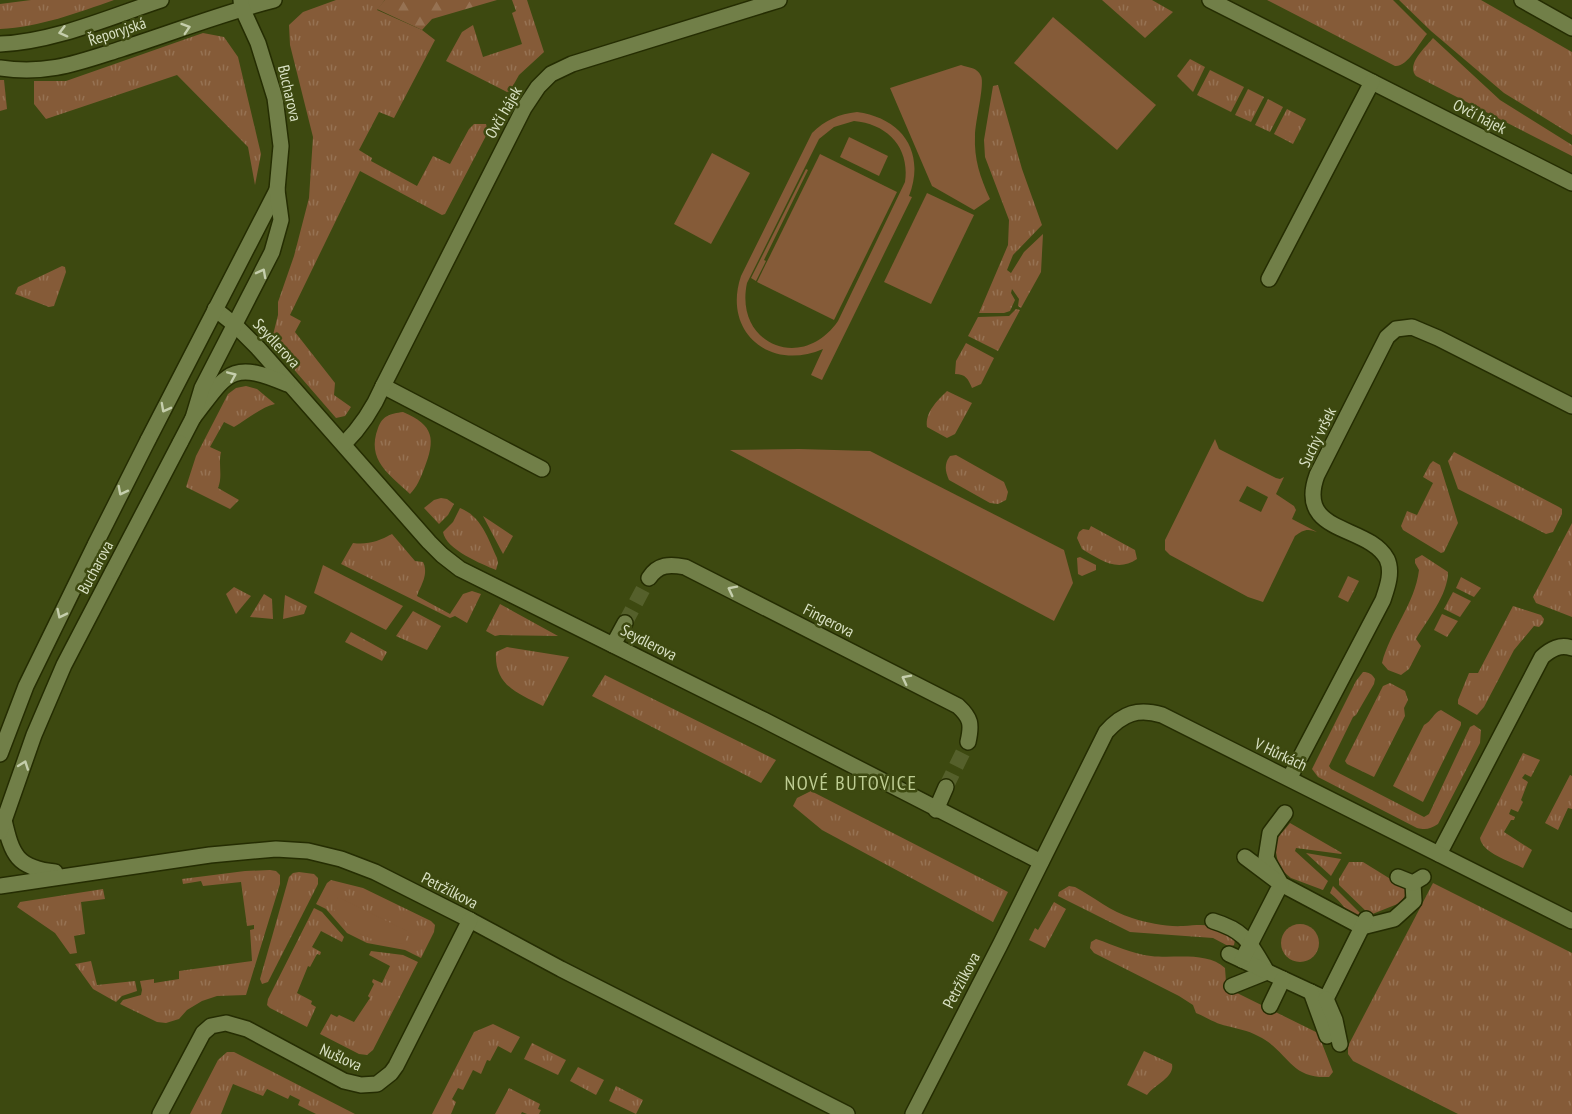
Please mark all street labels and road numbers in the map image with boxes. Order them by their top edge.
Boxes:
street label: Řeporyjská [86,12,148,50]
street label: Bucharova [274,63,306,123]
street label: Ovčí hájek [480,82,526,142]
street label: Ovčí hájek [1450,94,1511,138]
street label: Seydlerova [249,314,305,372]
street label: Suchý vršek [1294,403,1340,470]
street label: Bucharova [73,537,117,597]
street label: Fingerova [800,599,858,641]
street label: Seydlerova [618,619,680,665]
street label: V Hůrkách [1251,733,1310,775]
street label: Petržílkova [419,867,481,913]
street label: Petržílkova [938,949,984,1011]
street label: Nušlova [317,1039,365,1075]

